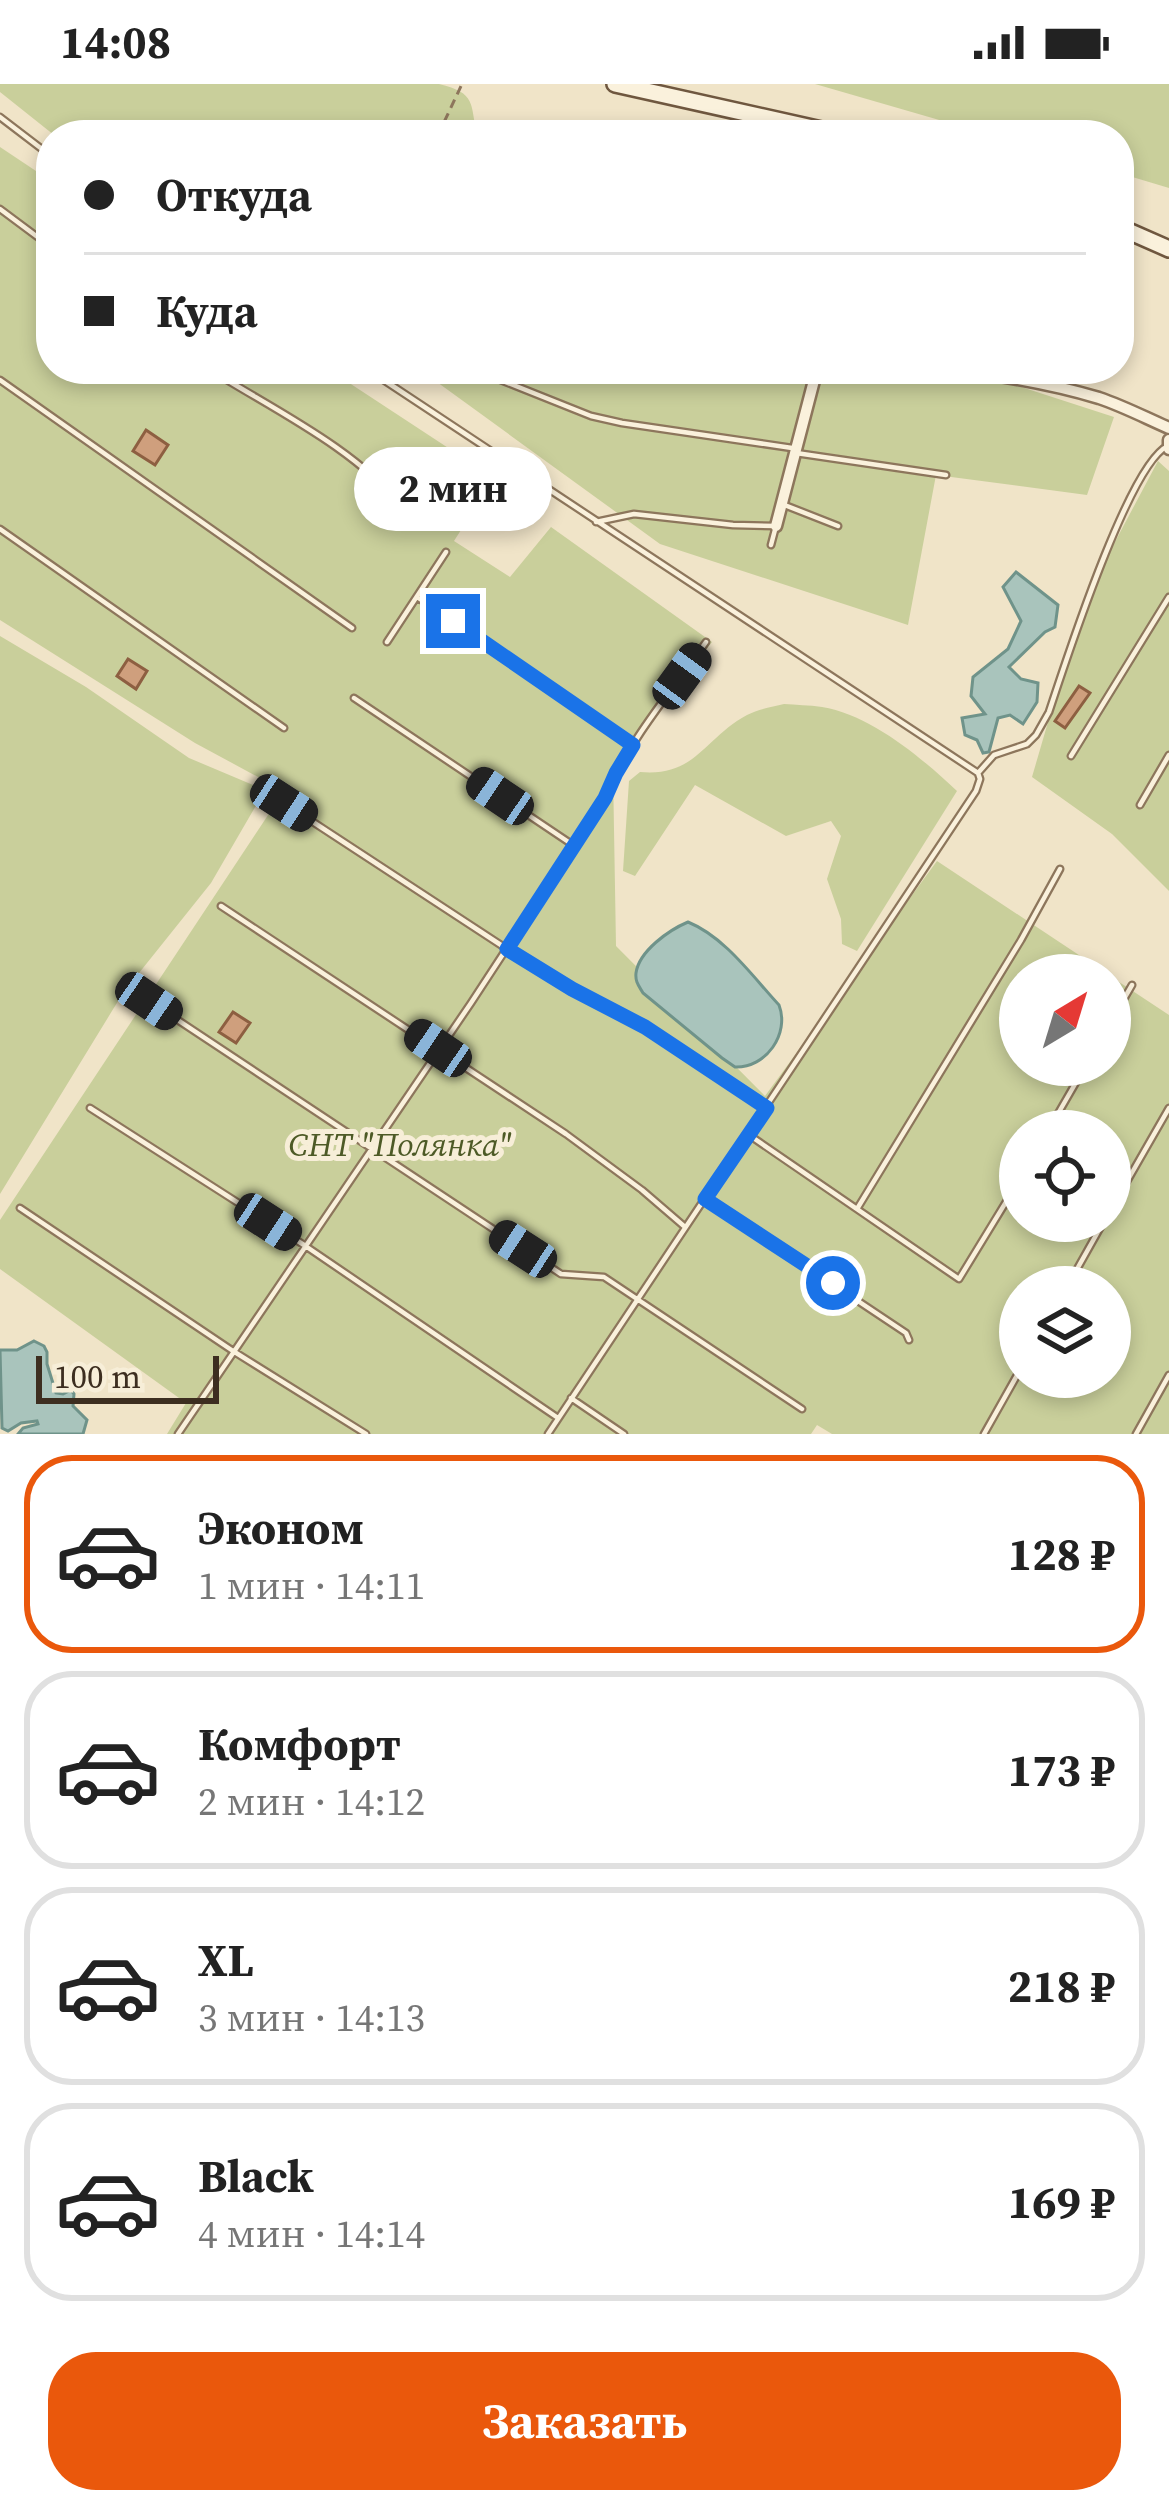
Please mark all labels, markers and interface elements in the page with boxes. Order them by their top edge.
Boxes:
text: 14:08 [60,11,171,73]
text: Откуда [156,164,312,226]
text: Куда [156,280,258,342]
callout: 2 мин [354,447,552,531]
text: 2 мин [398,462,508,515]
route end [426,594,480,648]
car [646,636,718,716]
car [460,761,540,831]
car [244,768,324,838]
north arrow [999,954,1131,1086]
map controls [999,954,1131,1398]
car [109,966,189,1036]
car [398,1013,478,1083]
button: locate [999,1110,1131,1242]
park label: СНТ "Полянка" [288,1122,512,1167]
car [228,1187,308,1257]
car [483,1214,563,1284]
route start [806,1256,860,1310]
button: layers [999,1266,1131,1398]
scale bar [36,1350,219,1403]
text: 100 m [54,1354,141,1399]
text: Эконом [198,1497,364,1559]
icon: car [54,1500,162,1608]
text: 128 ₽ [1008,1523,1115,1585]
text: 1 мин · 14:11 [198,1559,425,1612]
text: Комфорт [198,1713,401,1775]
icon: car [54,1716,162,1824]
text: 173 ₽ [1008,1739,1115,1801]
text: 2 мин · 14:12 [198,1775,425,1828]
text: XL [198,1929,254,1991]
icon: car [54,1932,162,2040]
text: 218 ₽ [1008,1955,1115,2017]
text: 3 мин · 14:13 [198,1991,425,2044]
text: Black [198,2145,314,2207]
icon: car [54,2148,162,2256]
text: 169 ₽ [1008,2171,1115,2233]
text: 4 мин · 14:14 [198,2207,425,2260]
button: Заказать [48,2352,1121,2490]

